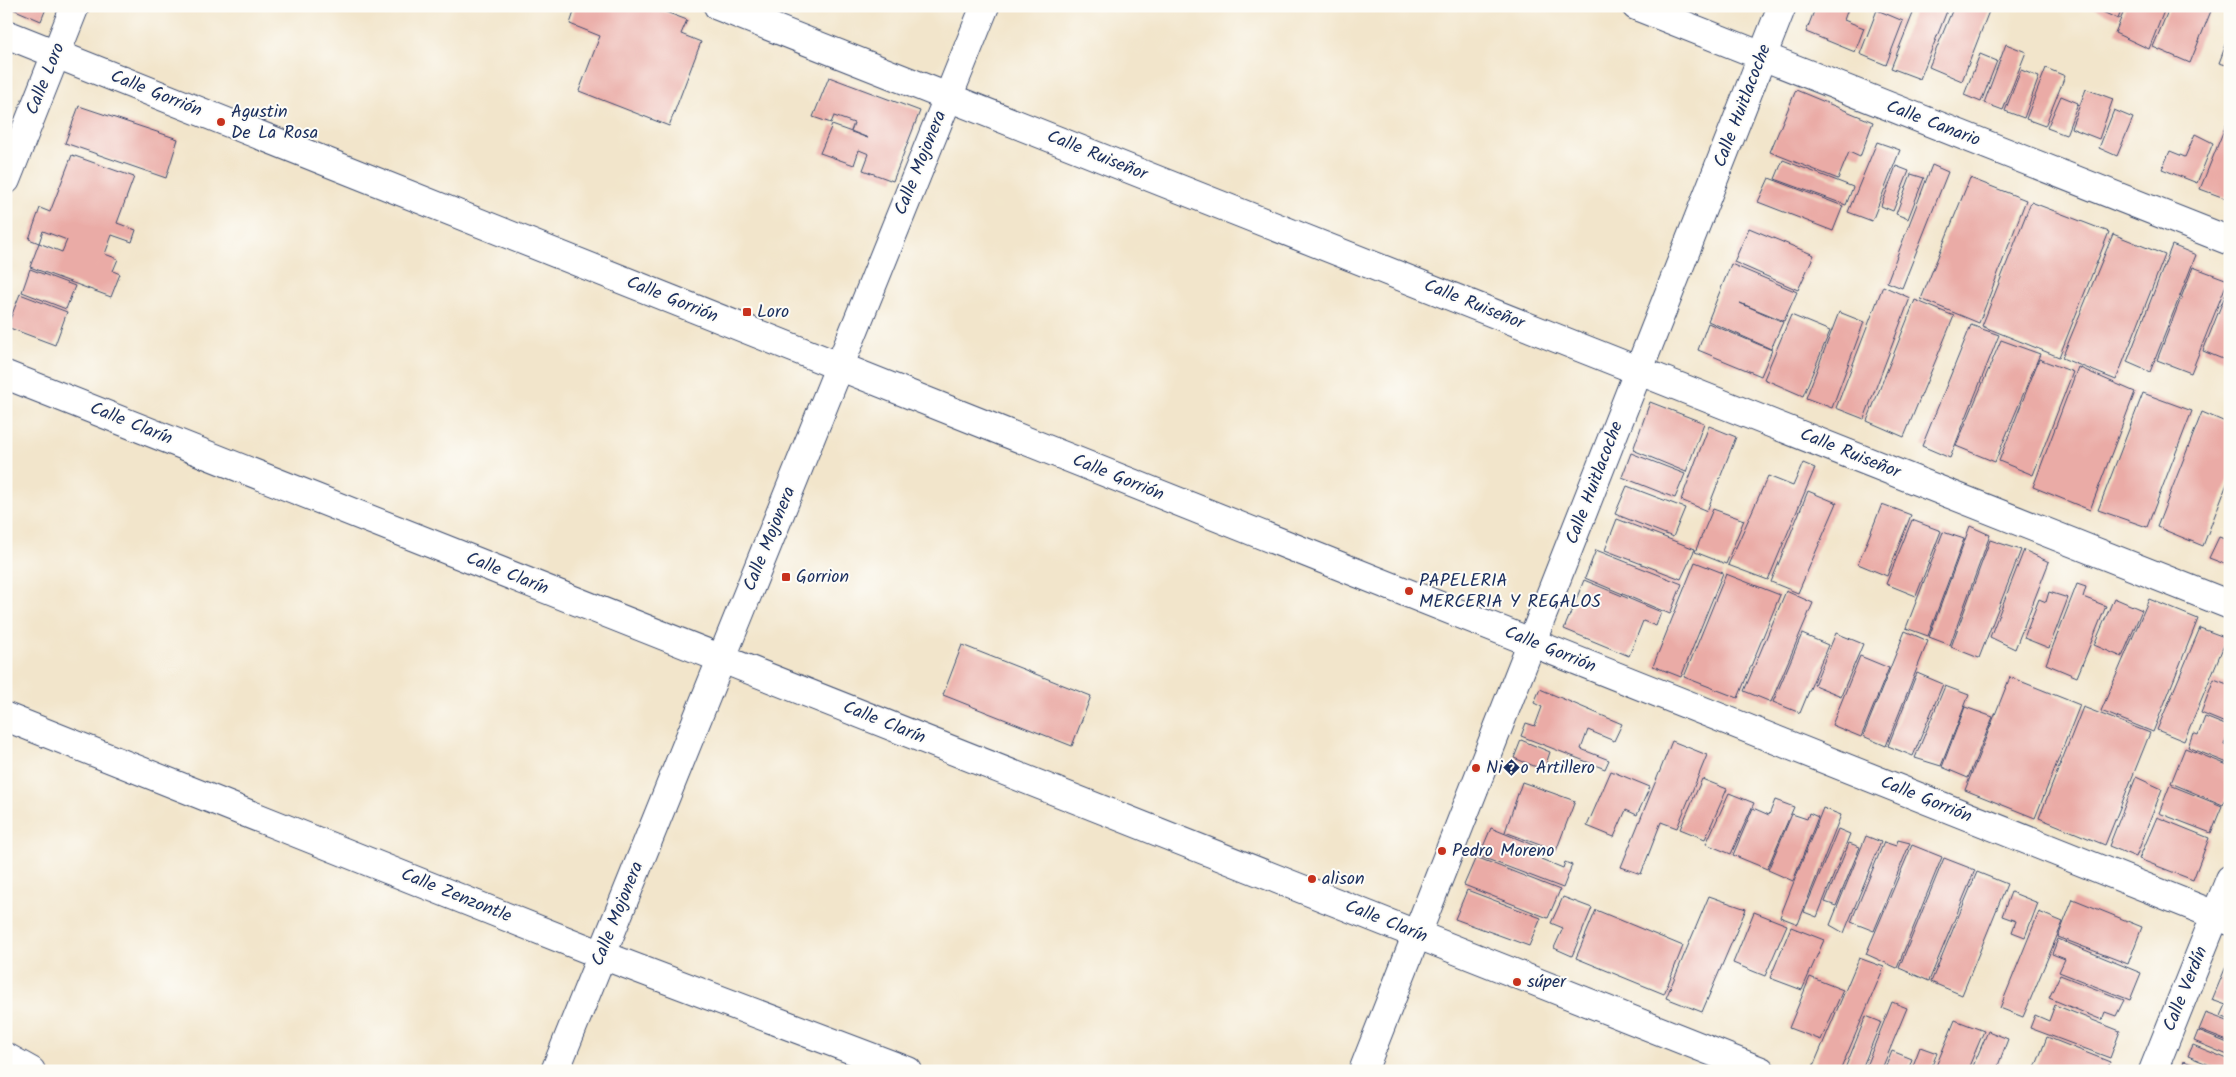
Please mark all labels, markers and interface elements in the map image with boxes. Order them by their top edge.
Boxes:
street label: Calle Loro [18,39,74,119]
street label: Calle Huitlacoche [1706,40,1780,172]
street label: Calle Gorrión [106,62,206,126]
street label: Calle Canario [1882,93,1984,155]
place label: Agustin De La Rosa [231,98,318,148]
street label: Calle Mojonera [887,106,955,220]
marker: Agustin De La Rosa [215,116,227,128]
street label: Calle Ruiseñor [1042,123,1153,190]
street label: Calle Gorrión [622,268,722,332]
street label: Calle Ruiseñor [1419,272,1530,339]
place label: Loro [757,298,789,327]
marker: Loro [741,306,753,318]
street label: Calle Clarín [85,394,177,454]
street label: Calle Huitlacoche [1558,417,1632,549]
street label: Calle Ruiseñor [1795,421,1906,488]
street label: Calle Gorrión [1068,446,1168,510]
street label: Calle Mojonera [736,482,804,596]
street label: Calle Clarín [461,544,553,604]
place label: Gorrion [796,563,849,592]
place label: PAPELERIA MERCERIA Y REGALOS [1419,567,1601,617]
marker: Gorrion [780,571,792,583]
marker: PAPELERIA MERCERIA Y REGALOS [1403,585,1415,597]
street label: Calle Gorrión [1500,618,1600,682]
street label: Calle Clarín [838,693,930,753]
place label: Ni�o Artillero [1486,754,1595,783]
marker: Ni�o Artillero [1470,762,1482,774]
street label: Calle Gorrión [1876,768,1976,832]
place label: Pedro Moreno [1452,837,1554,866]
marker: Pedro Moreno [1436,845,1448,857]
street label: Calle Mojonera [584,857,652,971]
street label: Calle Zenzontle [396,861,516,931]
place label: alison [1322,865,1365,894]
marker: alison [1306,873,1318,885]
street label: Calle Clarín [1340,892,1432,952]
street label: Calle Verdín [2156,942,2216,1036]
place label: súper [1527,968,1567,997]
marker: súper [1511,976,1523,988]

